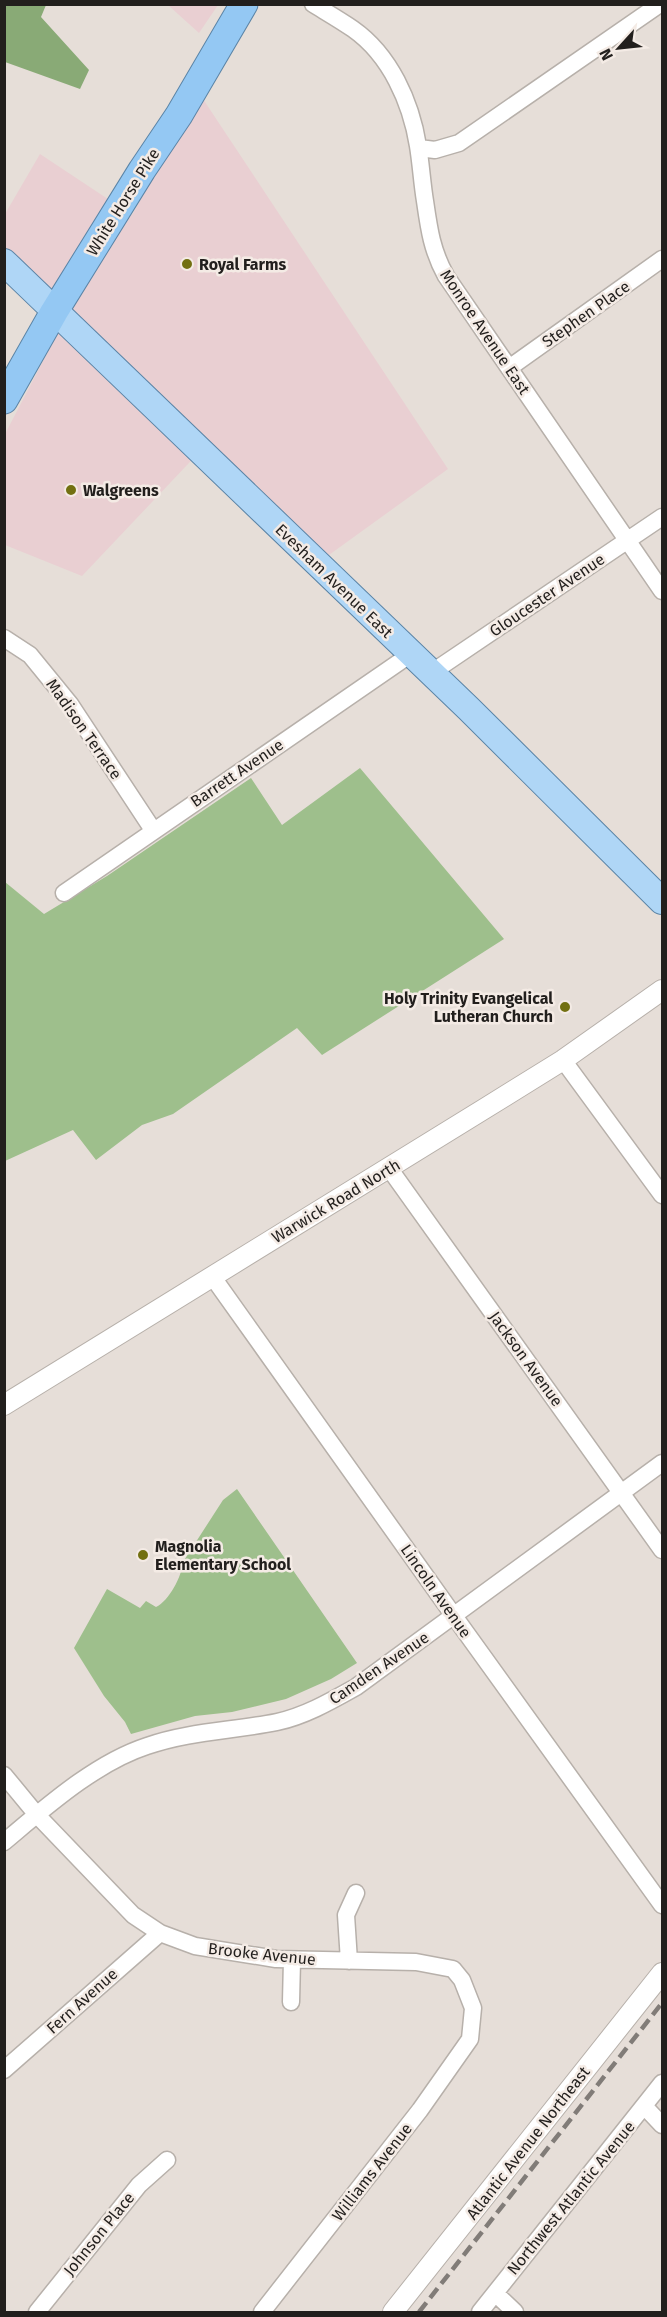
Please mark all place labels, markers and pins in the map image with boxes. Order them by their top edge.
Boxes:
place label: Royal Farms [199,255,286,274]
marker: Royal Farms [180,257,194,271]
place label: Walgreens [83,481,159,500]
marker: Walgreens [64,483,78,497]
place label: Holy Trinity Evangelical Lutheran Church [384,989,553,1026]
marker: Holy Trinity Evangelical Lutheran Church [558,1000,572,1014]
place label: Magnolia Elementary School [155,1537,291,1574]
marker: Magnolia Elementary School [136,1548,150,1562]

